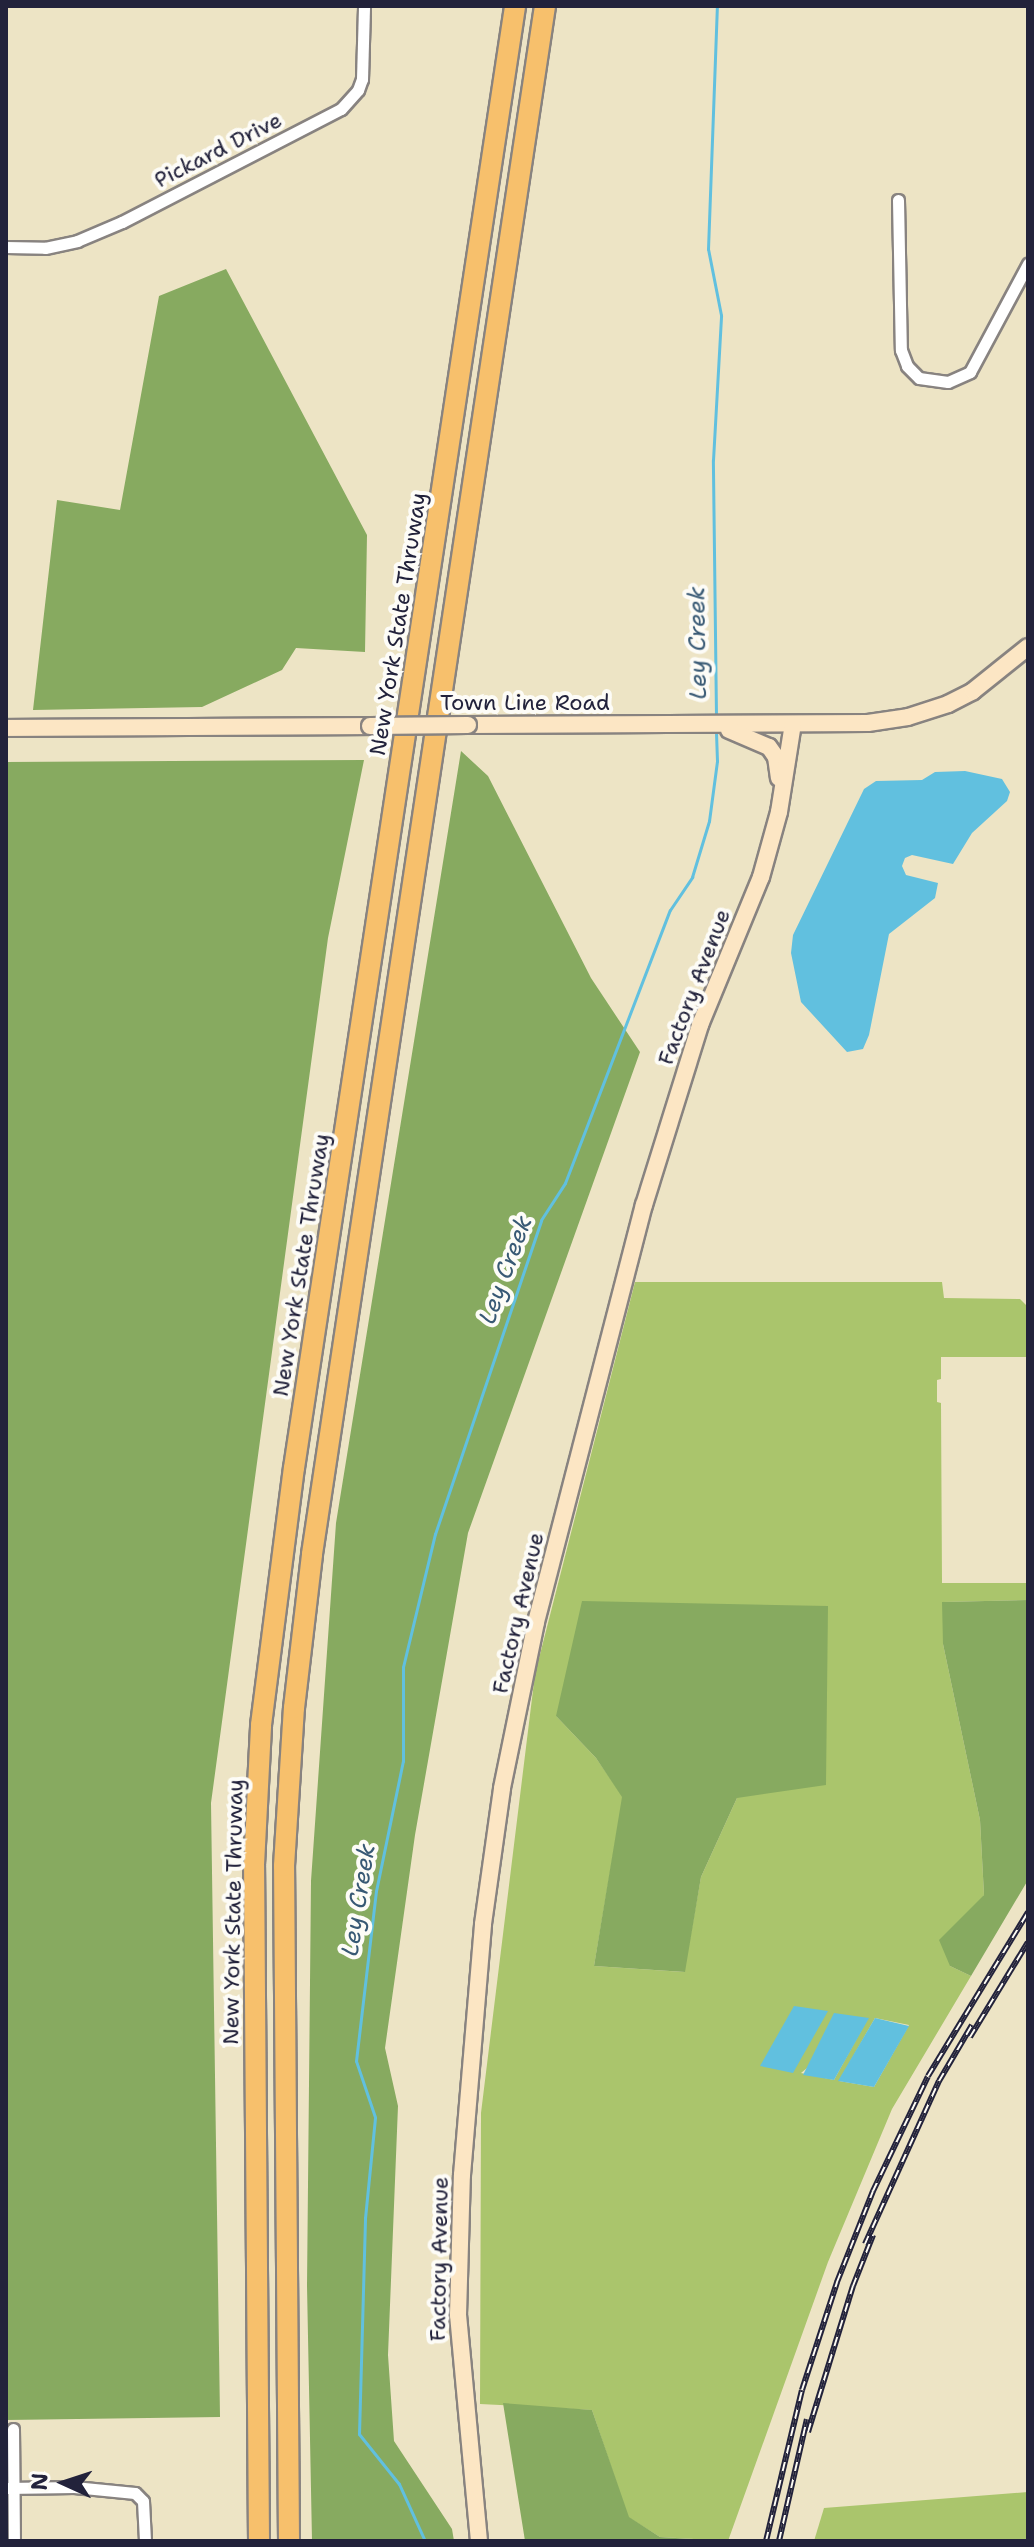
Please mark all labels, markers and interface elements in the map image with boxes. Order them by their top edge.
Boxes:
street label: Pickard Drive [150,107,286,193]
street label: New York State Thruway [364,491,432,757]
water label: Ley Creek [683,586,713,700]
street label: Town Line Road [440,690,610,716]
street label: Factory Avenue [652,905,736,1069]
street label: New York State Thruway [267,1132,335,1398]
water label: Ley Creek [473,1212,539,1328]
street label: Factory Avenue [487,1530,549,1696]
street label: New York State Thruway [217,1779,249,2045]
water label: Ley Creek [336,1842,382,1958]
street label: Factory Avenue [424,2176,454,2342]
north arrow [24,2443,104,2523]
text: N [25,2472,54,2491]

